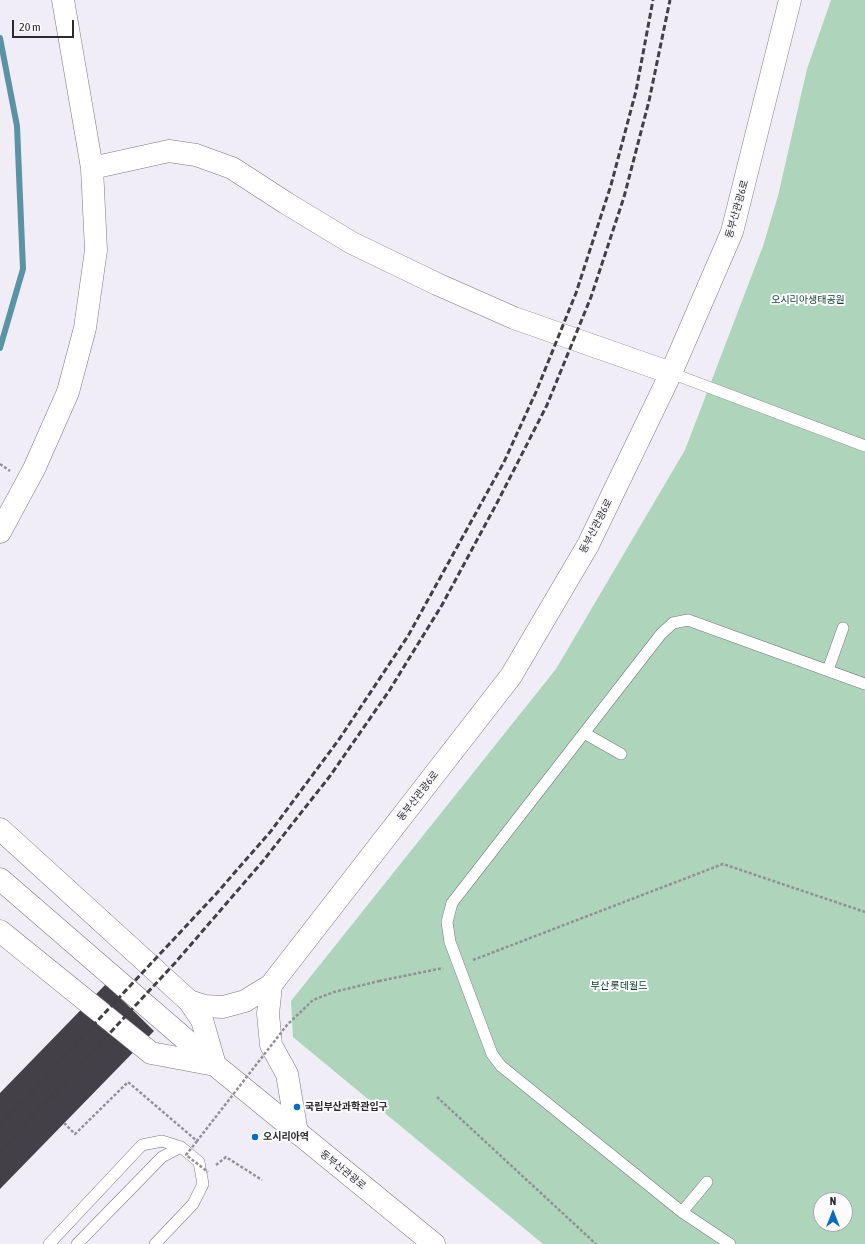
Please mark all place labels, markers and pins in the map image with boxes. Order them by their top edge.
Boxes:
place label: 국립부산과학관입구 [305,1101,388,1113]
marker: 국립부산과학관입구 [292,1102,302,1112]
place label: 오시리아역 [263,1131,309,1143]
marker: 오시리아역 [250,1132,260,1142]

